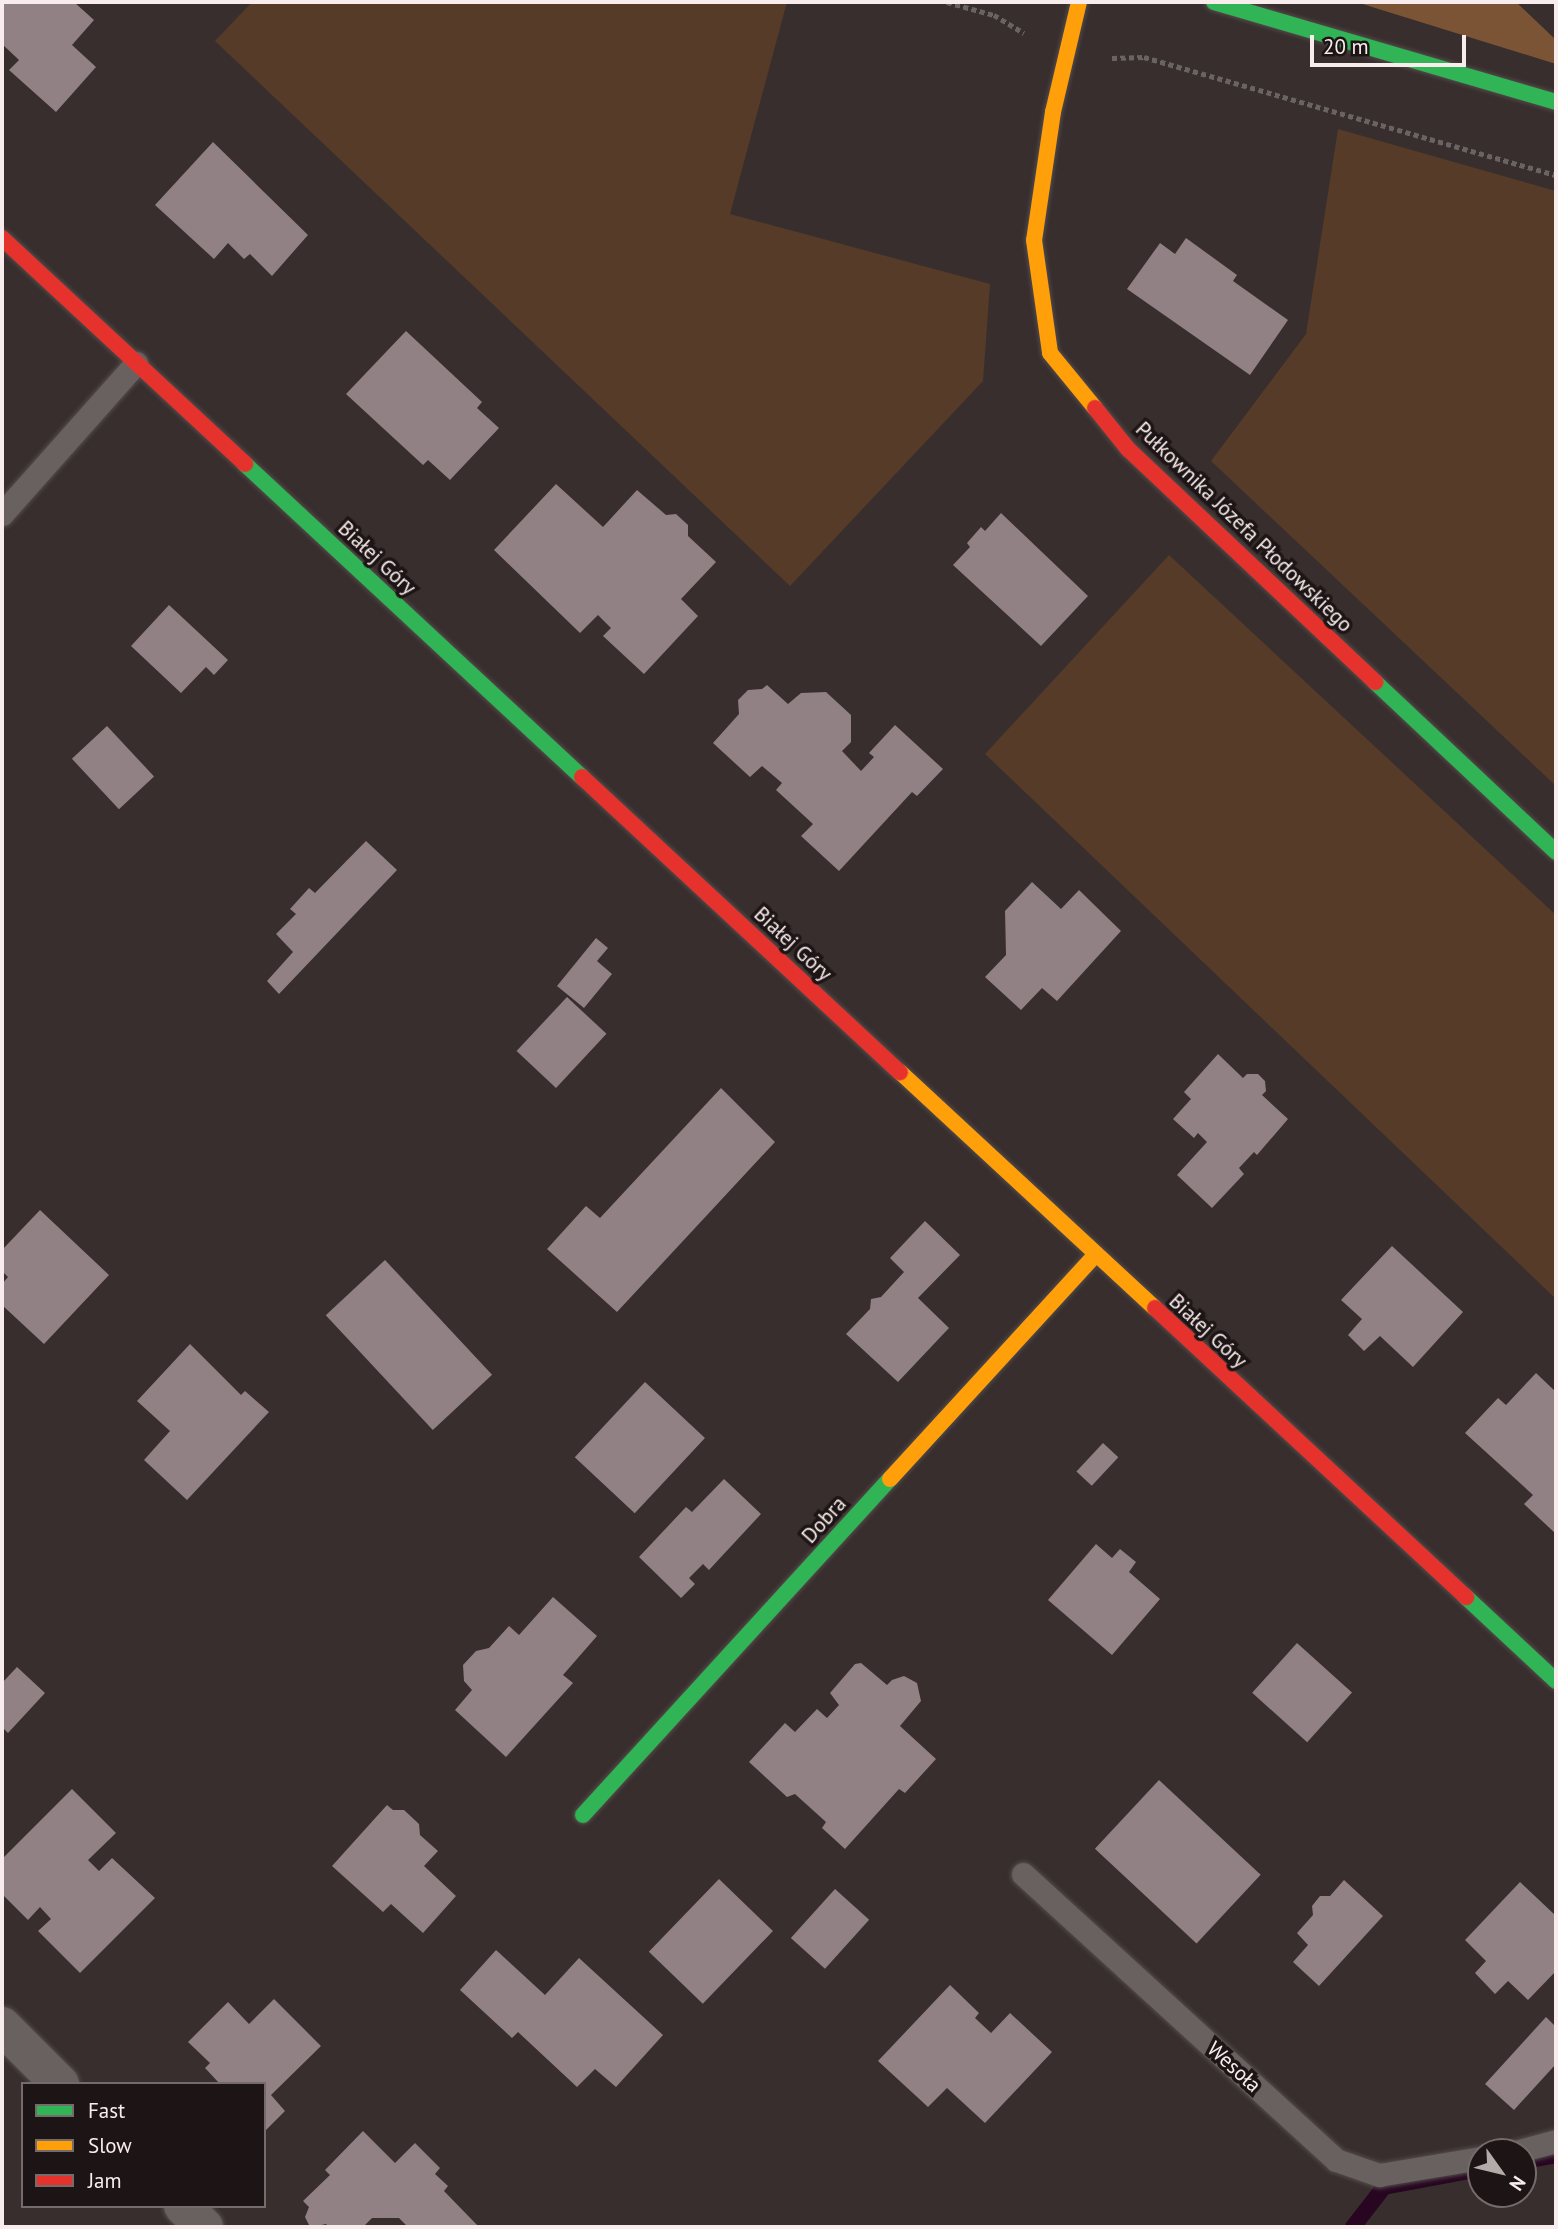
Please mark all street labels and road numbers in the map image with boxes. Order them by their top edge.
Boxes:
street label: Pułkownika Józefa Płodowskiego [1130,417,1358,637]
street label: Białej Góry [333,516,421,600]
street label: Białej Góry [749,902,837,986]
street label: Białej Góry [1164,1289,1252,1373]
street label: Dobra [797,1492,851,1548]
street label: Wesoła [1202,2036,1266,2098]

